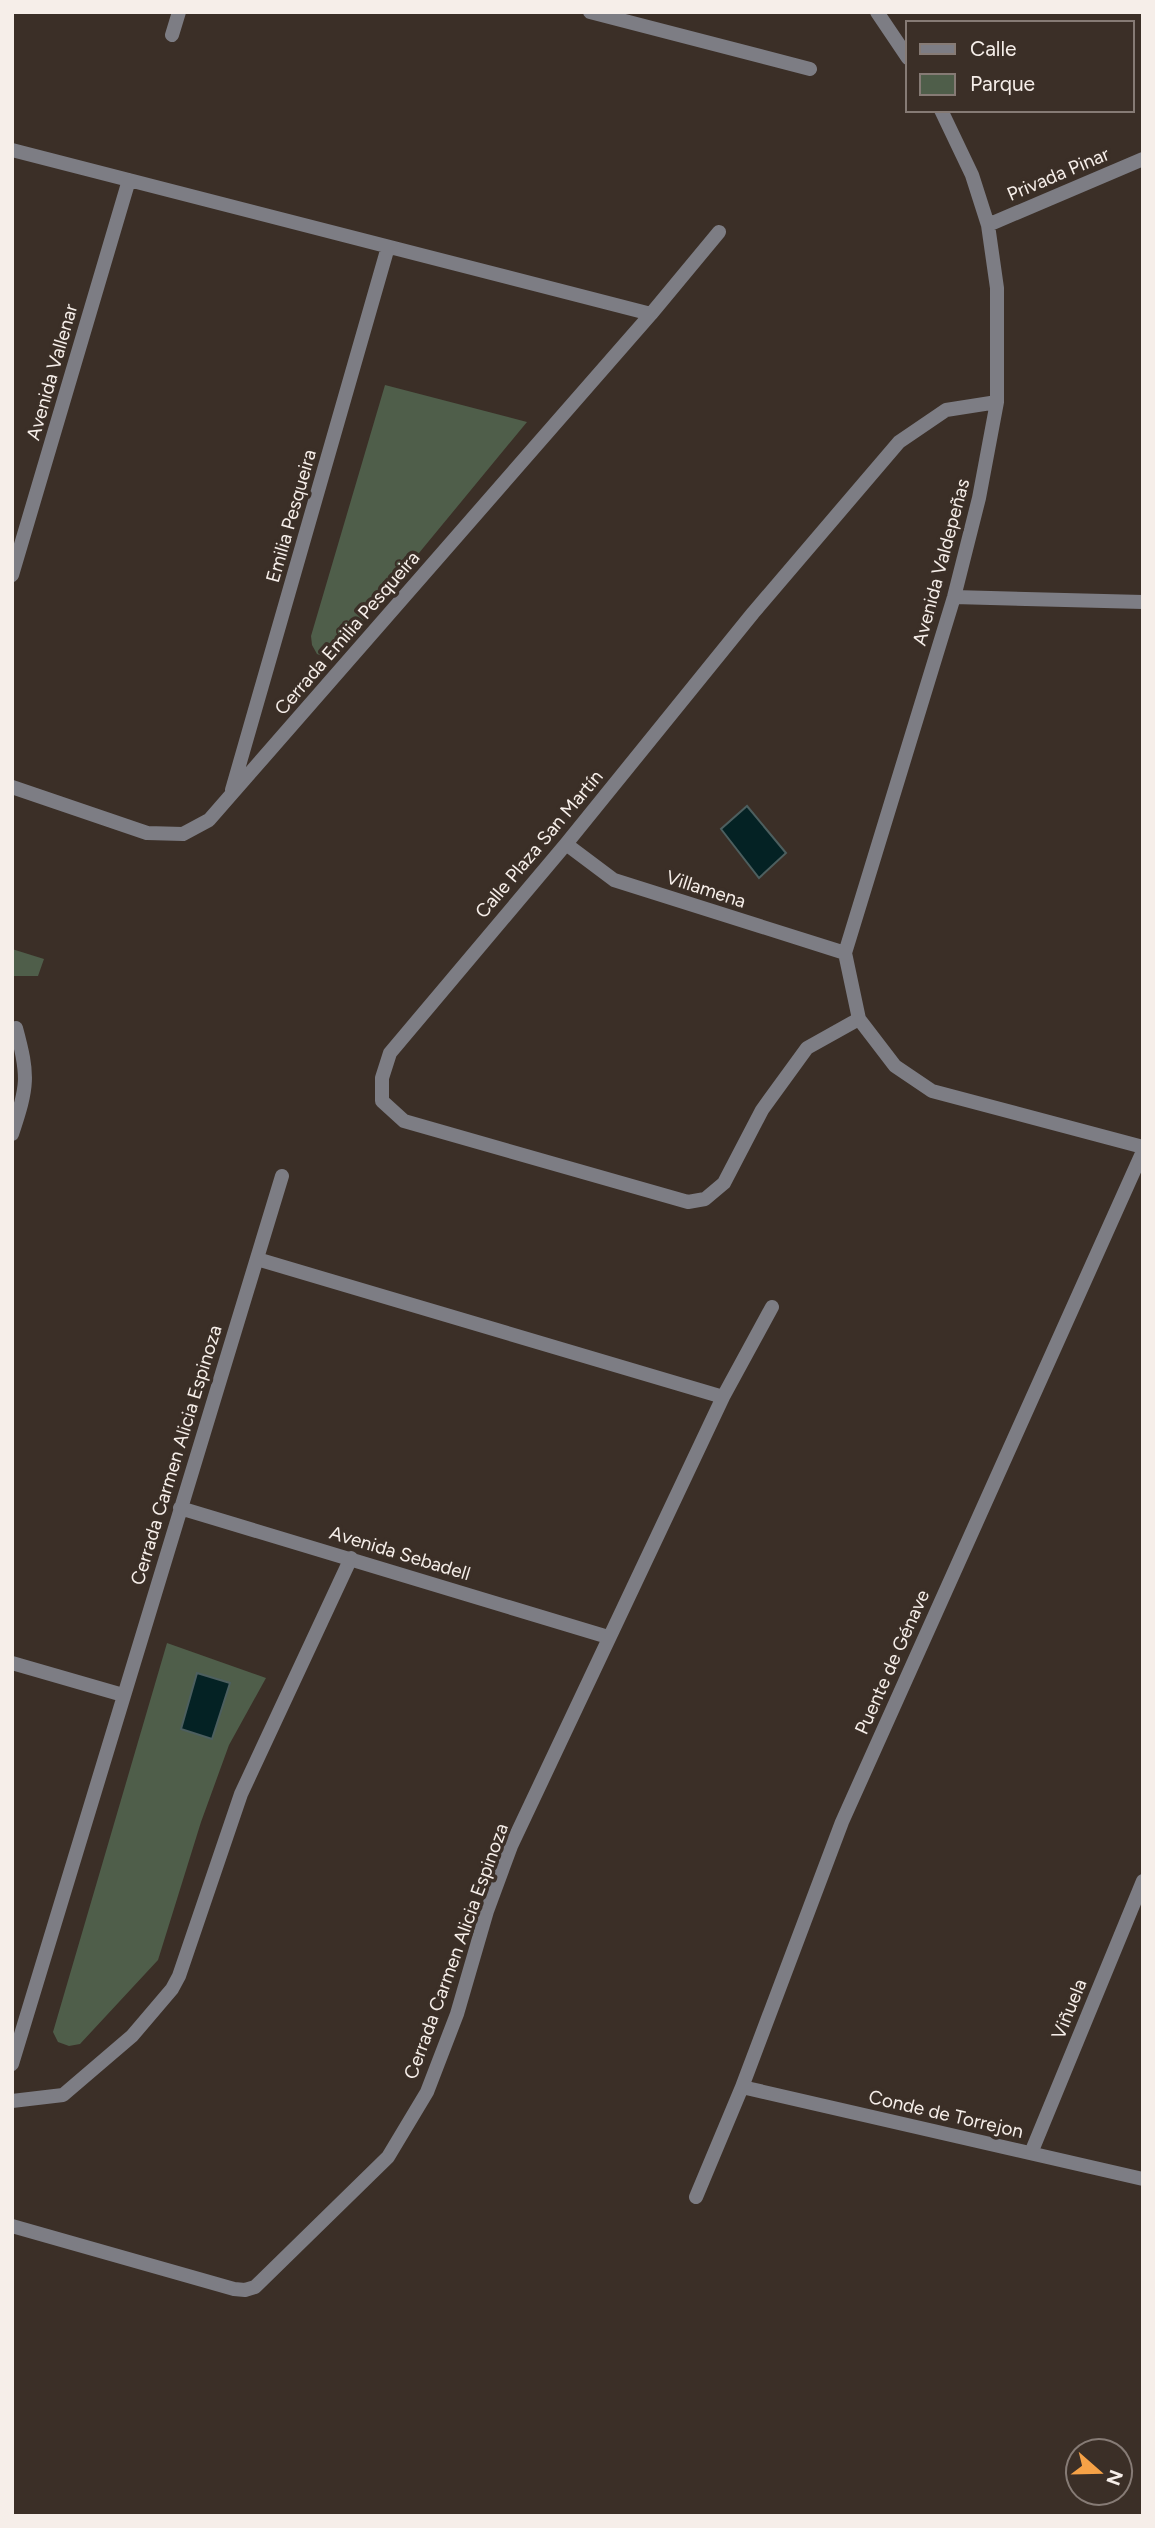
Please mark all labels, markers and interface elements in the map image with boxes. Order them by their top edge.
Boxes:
legend [906,21,1134,112]
text: Calle [970,36,1017,61]
text: Parque [970,71,1035,96]
street label: Privada Pinar [1003,142,1113,206]
street label: Avenida Vallenar [22,301,83,443]
street label: Emilia Pesqueira [261,447,321,585]
street label: Avenida Valdepeñas [908,476,974,648]
street label: Cerrada Emilia Pesqueira [270,546,424,720]
street label: Calle Plaza San Martín [470,765,608,923]
street label: Villamena [663,865,749,913]
street label: Cerrada Carmen Alicia Espinoza [125,1322,227,1588]
street label: Avenida Sebadell [327,1521,473,1585]
street label: Puente de Génave [850,1586,934,1738]
street label: Cerrada Carmen Alicia Espinoza [399,1820,513,2082]
street label: Viñuela [1047,1975,1091,2043]
street label: Conde de Torrejon [866,2085,1026,2143]
north arrow [1064,2437,1134,2507]
text: N [1101,2467,1128,2488]

